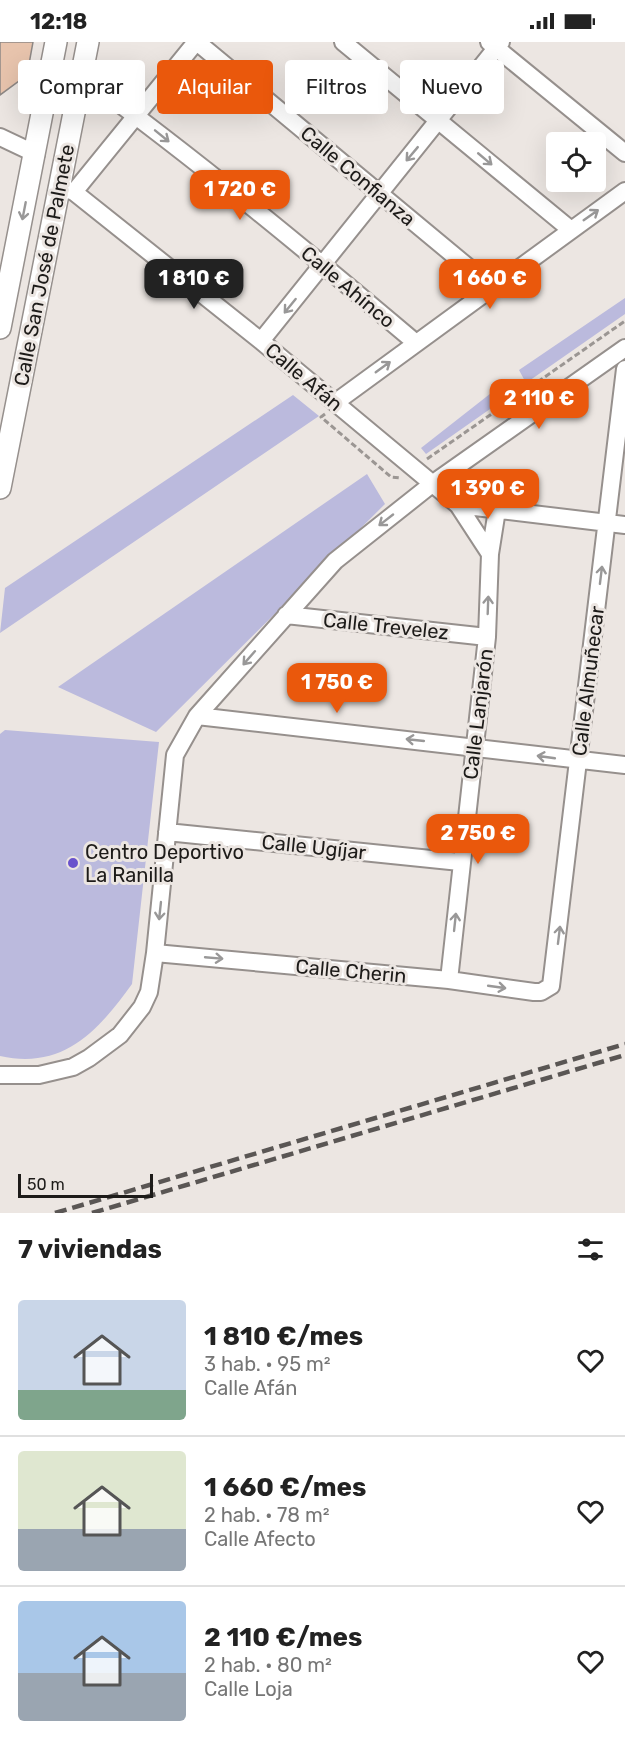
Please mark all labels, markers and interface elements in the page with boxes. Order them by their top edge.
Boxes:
text: 12:18 [30,8,88,35]
chip: Comprar [18,60,145,114]
chip: Alquilar [157,60,273,114]
chip: Filtros [285,60,388,114]
chip: Nuevo [400,60,504,114]
street label: Calle Confianza [296,121,420,231]
one-way arrow [154,130,170,143]
map controls [546,132,606,192]
button: locate [546,132,606,192]
street label: Calle San José de Palmete [9,142,79,388]
one-way arrow [406,146,419,162]
one-way arrow [477,152,493,165]
pin: 1 720 € [185,170,295,221]
text: 1 720 € [204,177,276,201]
one-way arrow [18,201,29,220]
one-way arrow [582,209,599,221]
street label: Calle Ahínco [296,241,400,333]
pin: 1 810 € [139,259,249,310]
pin: 1 660 € [435,259,545,310]
text: 1 810 € [158,266,230,290]
text: 1 660 € [453,266,527,290]
one-way arrow [283,298,297,313]
street label: Calle Afán [261,338,347,416]
one-way arrow [374,361,390,374]
pin: 2 110 € [484,379,594,430]
text: 2 110 € [504,386,574,410]
pin: 1 390 € [433,469,543,520]
text: 1 390 € [451,476,525,500]
one-way arrow [379,514,395,527]
one-way arrow [596,565,607,585]
one-way arrow [482,595,493,615]
street label: Calle Almuñecar [567,604,609,757]
street label: Calle Trevelez [322,607,450,645]
street label: Calle Lanjarón [458,647,498,781]
one-way arrow [242,650,256,665]
pin: 1 750 € [282,663,392,714]
text: 1 750 € [301,670,373,694]
one-way arrow [406,734,426,745]
one-way arrow [537,751,556,762]
pin: 2 750 € [423,814,533,865]
text: 2 750 € [440,821,516,845]
street label: Calle Ugíjar [261,830,368,864]
place label: Centro Deportivo La Ranilla [85,840,244,887]
marker: Centro Deportivo La Ranilla [66,856,80,870]
one-way arrow [154,900,165,920]
one-way arrow [449,913,460,932]
one-way arrow [553,926,564,946]
one-way arrow [203,953,223,964]
street label: Calle Cherin [294,954,408,988]
one-way arrow [487,982,507,993]
scale bar [18,1171,153,1198]
text: 50 m [27,1175,65,1194]
icon: filters [574,1233,607,1266]
text: 7 viviendas [18,1234,162,1265]
text: 1 810 €/mes [204,1321,363,1352]
icon: home [66,1324,138,1396]
icon: heart [574,1344,607,1377]
text: 3 hab. · 95 m² [204,1352,331,1376]
text: Calle Afán [204,1376,297,1400]
text: 1 660 €/mes [204,1472,366,1503]
icon: home [66,1475,138,1547]
icon: heart [574,1495,607,1528]
text: 2 hab. · 78 m² [204,1503,330,1527]
text: Calle Afecto [204,1527,316,1551]
text: 2 110 €/mes [204,1622,362,1653]
icon: home [66,1625,138,1697]
icon: heart [574,1645,607,1678]
text: 2 hab. · 80 m² [204,1653,332,1677]
text: Calle Loja [204,1677,293,1701]

